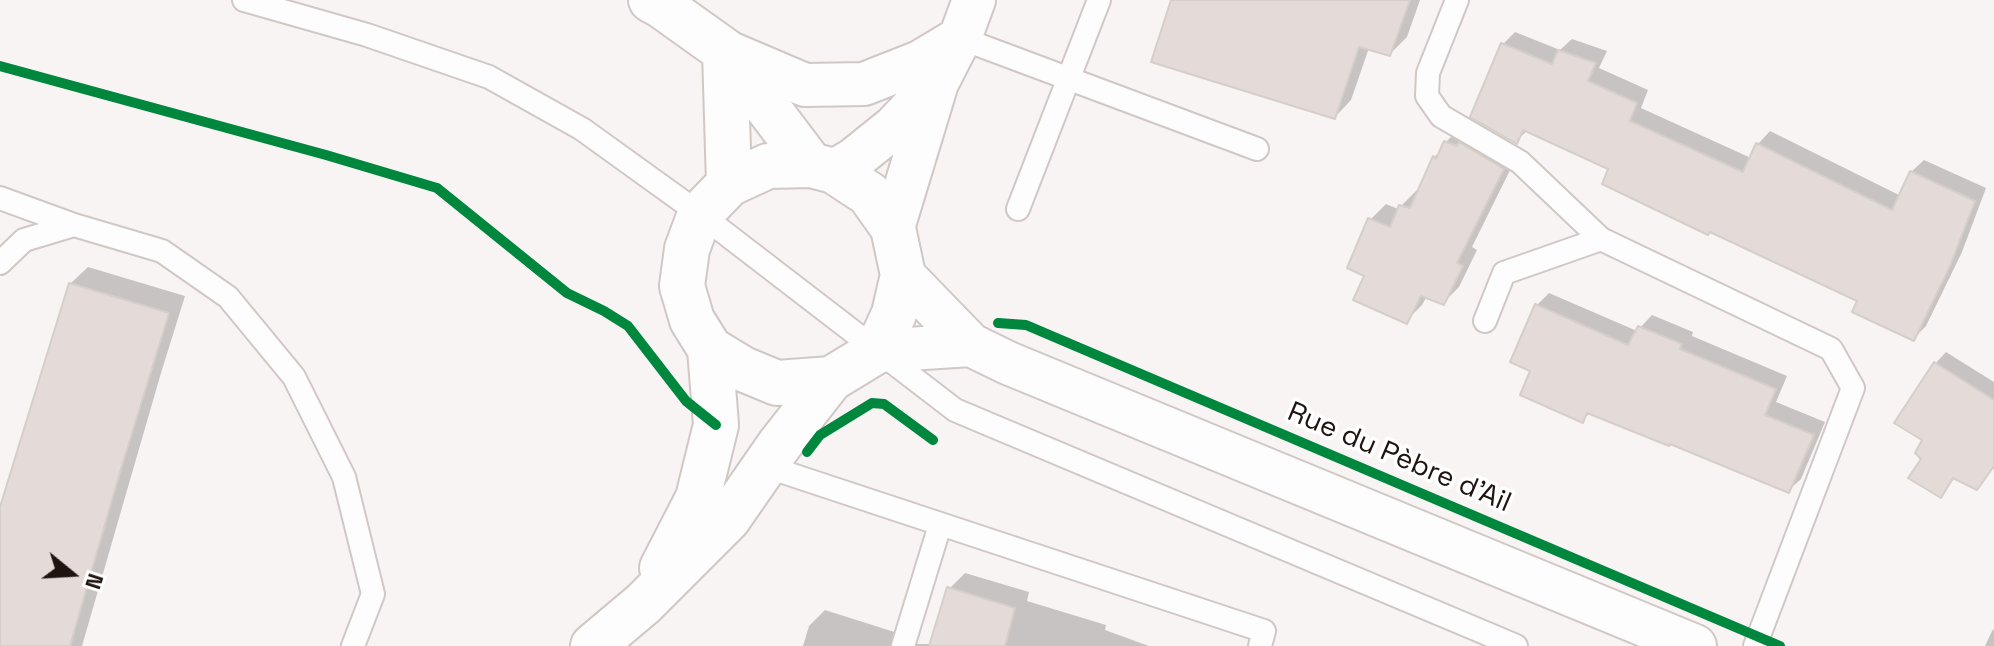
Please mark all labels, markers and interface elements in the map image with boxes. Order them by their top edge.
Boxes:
street label: Rue du Pèbre d'Ail [1282,396,1516,520]
north arrow [32,534,112,614]
text: N [79,570,110,593]

